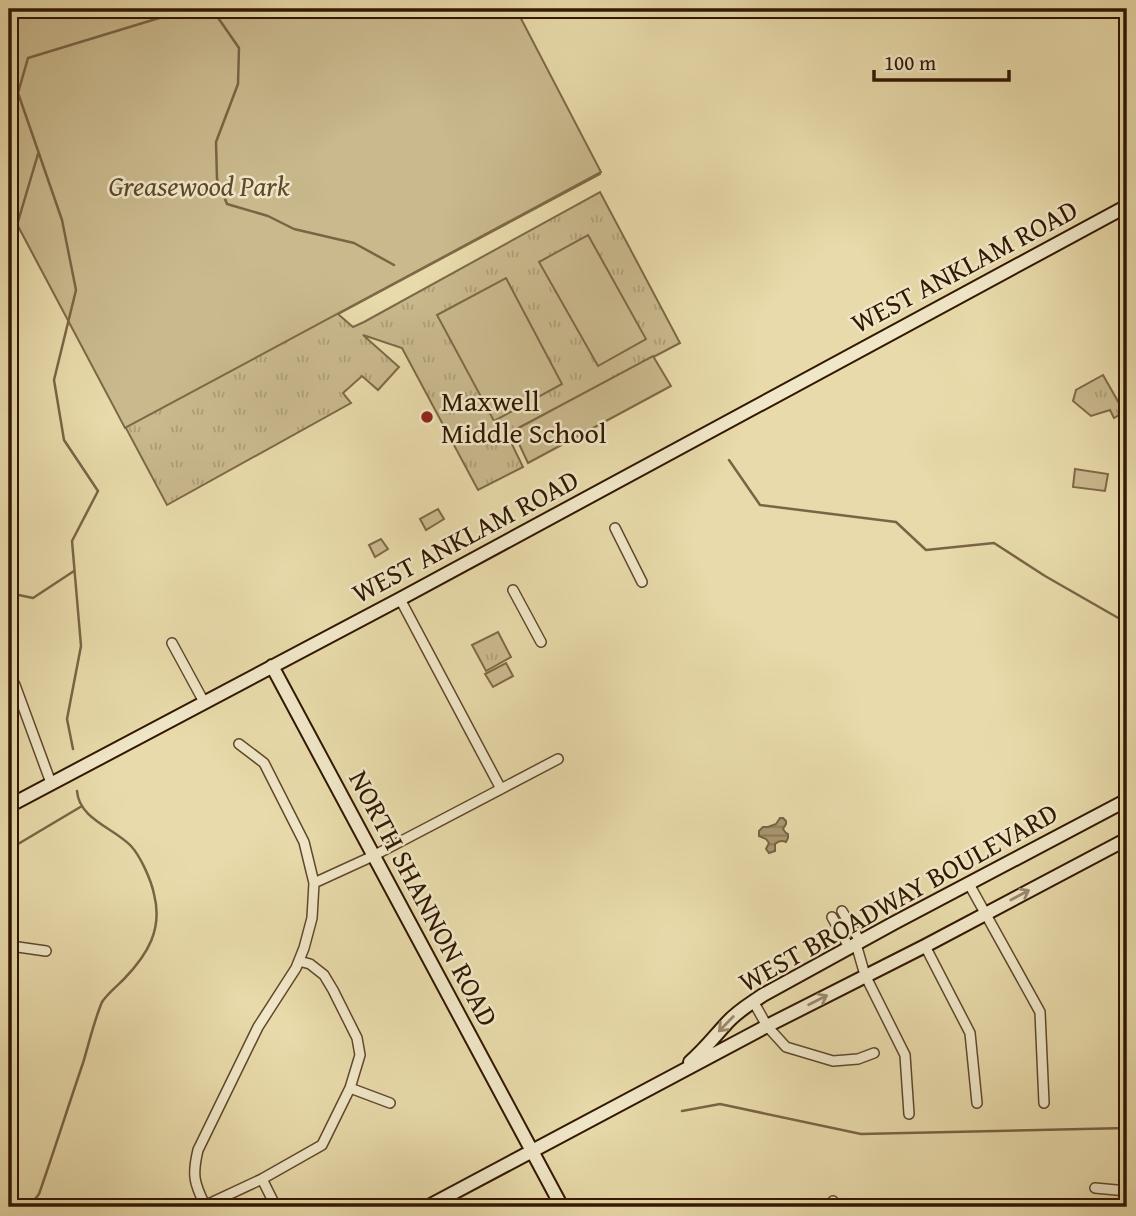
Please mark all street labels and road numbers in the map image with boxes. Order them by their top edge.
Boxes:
street label: WEST ANKLAM ROAD [843,188,1084,343]
street label: WEST ANKLAM ROAD [344,458,585,613]
street label: NORTH SHANNON ROAD [339,762,509,1033]
street label: WEST BROADWAY BOULEVARD [731,792,1065,1002]

